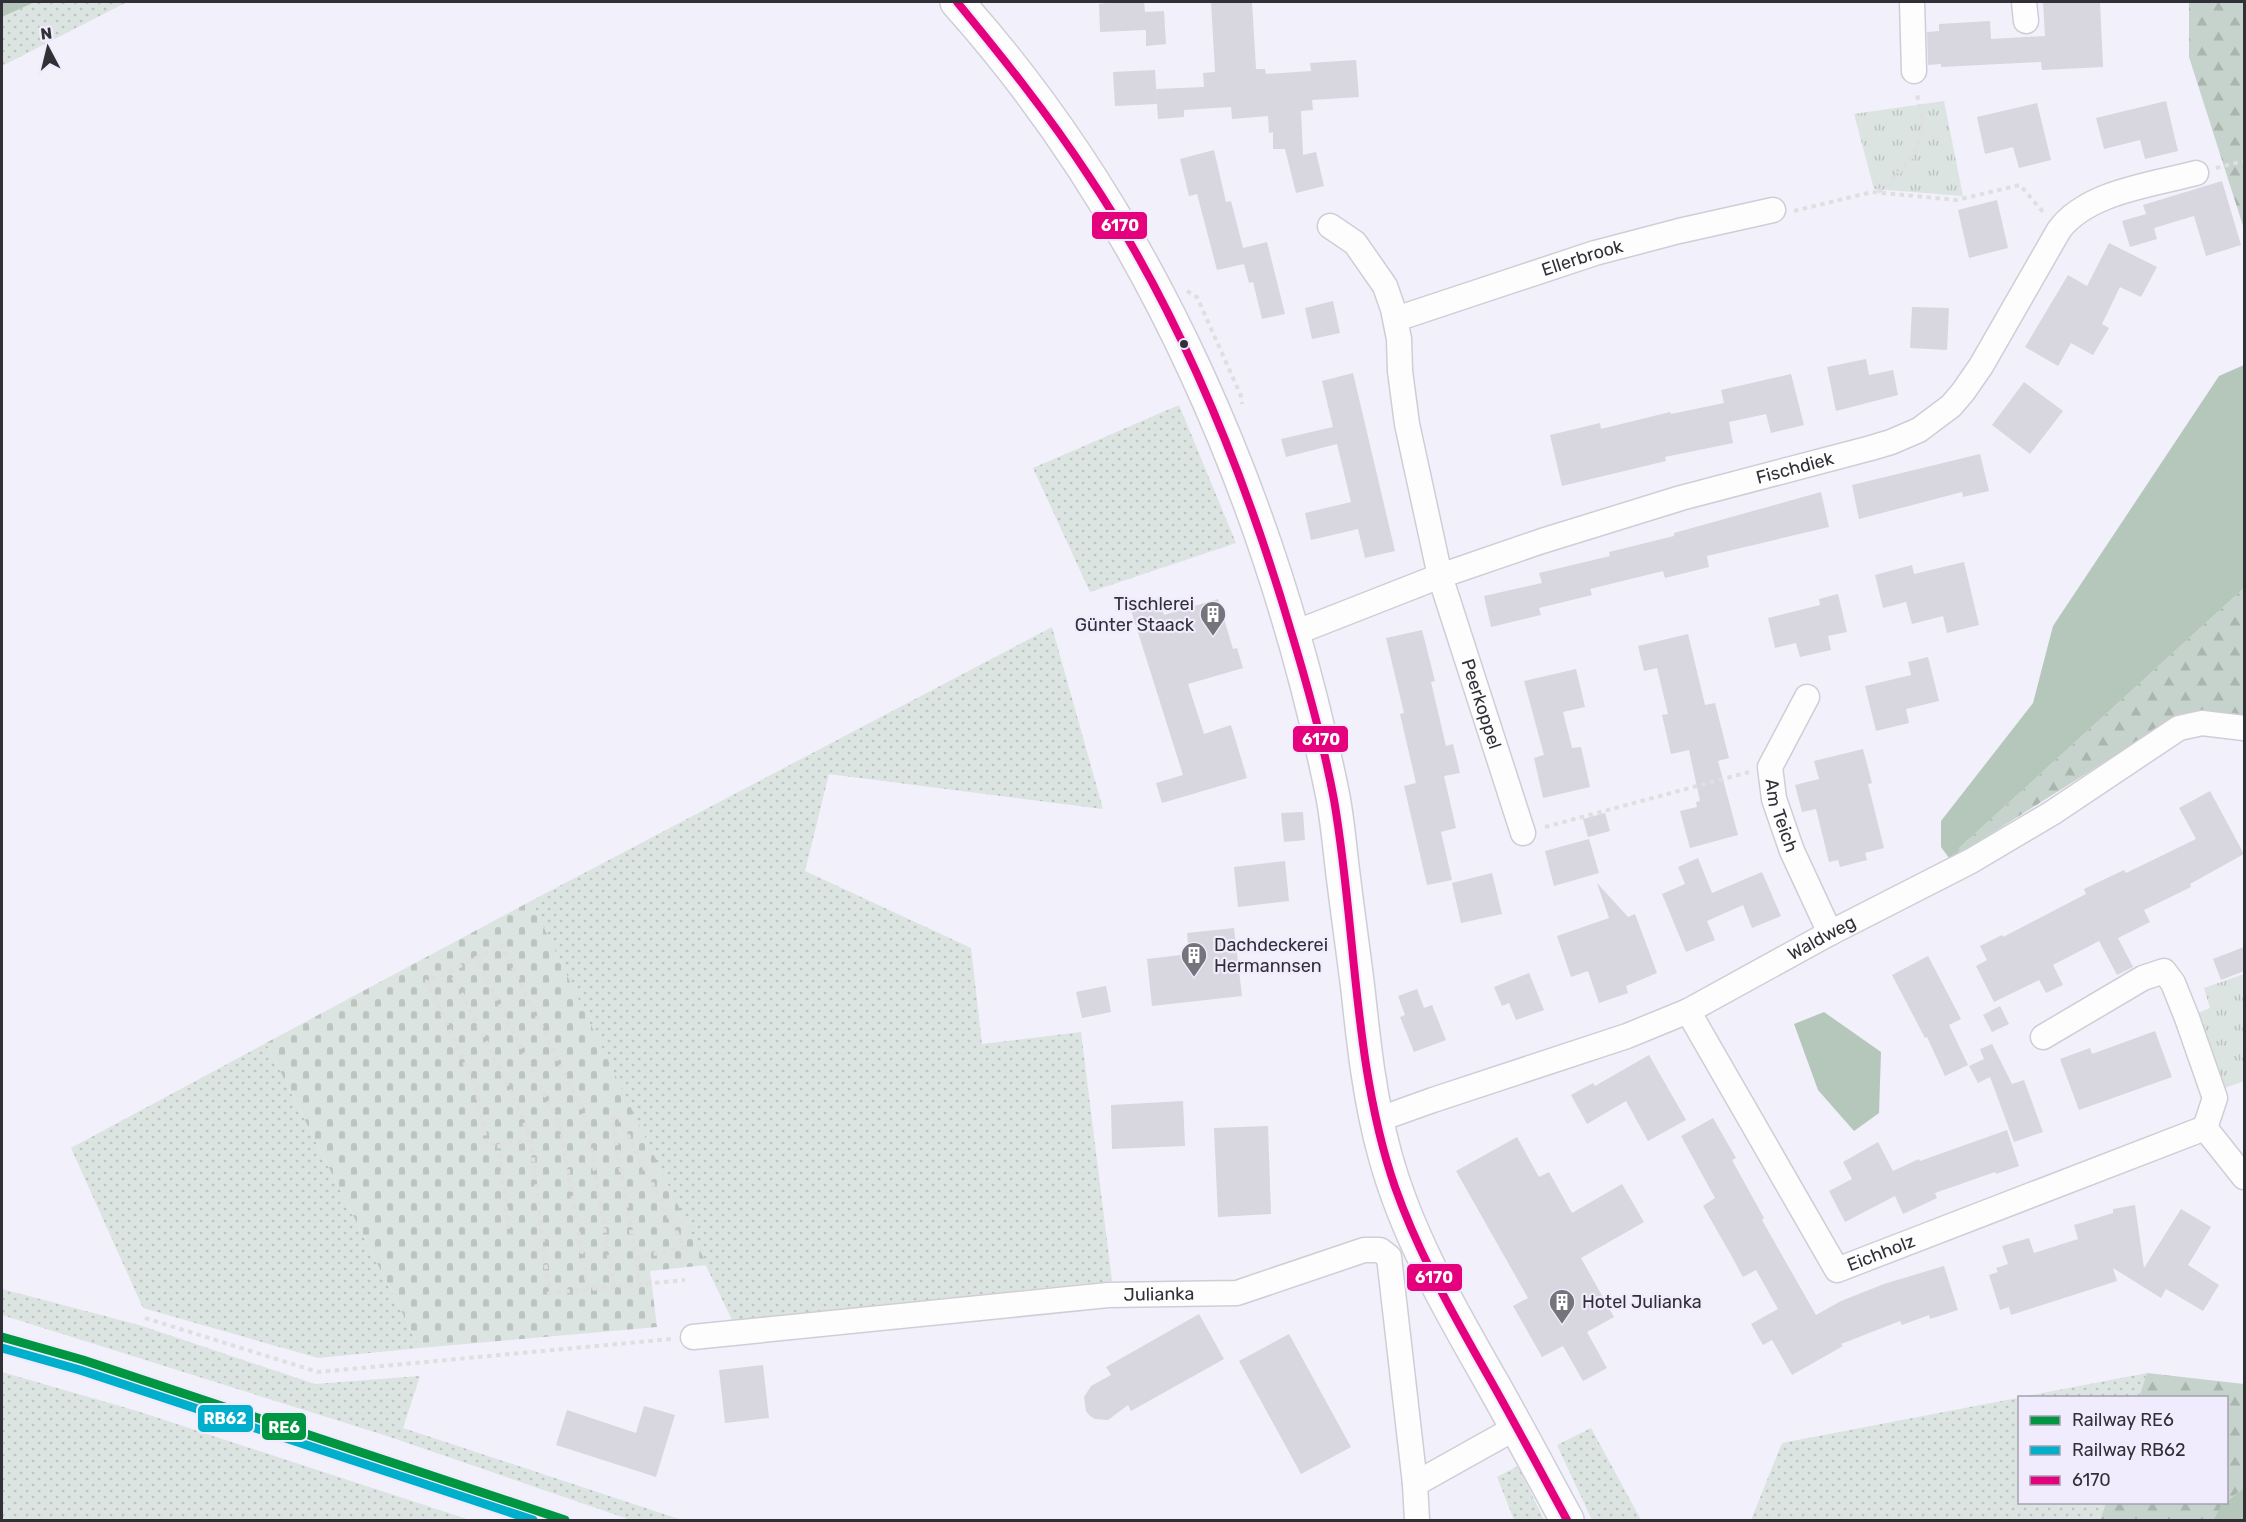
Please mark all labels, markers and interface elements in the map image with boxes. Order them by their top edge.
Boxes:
north arrow [18,18,78,78]
text: N [39,23,53,44]
line badge: 6170 [1091,211,1148,240]
text: 6170 [1101,216,1139,235]
street label: Ellerbrook [1539,235,1626,281]
unlabelled marker [1178,338,1190,350]
street label: Fischdiek [1754,447,1837,489]
place label: Tischlerei Günter Staack [1075,593,1195,636]
building icon: Tischlerei Günter Staack [1198,599,1228,637]
street label: Peerkoppel [1456,656,1506,752]
line badge: 6170 [1292,725,1349,753]
text: 6170 [1302,730,1340,749]
street label: Am Teich [1761,777,1803,855]
street label: Waldweg [1784,911,1859,965]
place label: Dachdeckerei Hermannsen [1214,934,1328,977]
building icon: Dachdeckerei Hermannsen [1179,940,1209,978]
street label: Eichholz [1844,1230,1918,1276]
line badge: 6170 [1406,1263,1463,1292]
text: 6170 [1415,1268,1453,1287]
street label: Julianka [1123,1283,1194,1306]
building icon: Hotel Julianka [1547,1287,1577,1325]
place label: Hotel Julianka [1582,1291,1702,1313]
legend [2018,1396,2228,1504]
line badge: RB62 [197,1404,254,1433]
text: RB62 [203,1409,247,1428]
text: Railway RE6 [2072,1409,2174,1431]
line badge: RE6 [261,1412,307,1441]
text: RE6 [268,1418,300,1437]
text: Railway RB62 [2072,1439,2185,1461]
text: 6170 [2072,1469,2111,1491]

